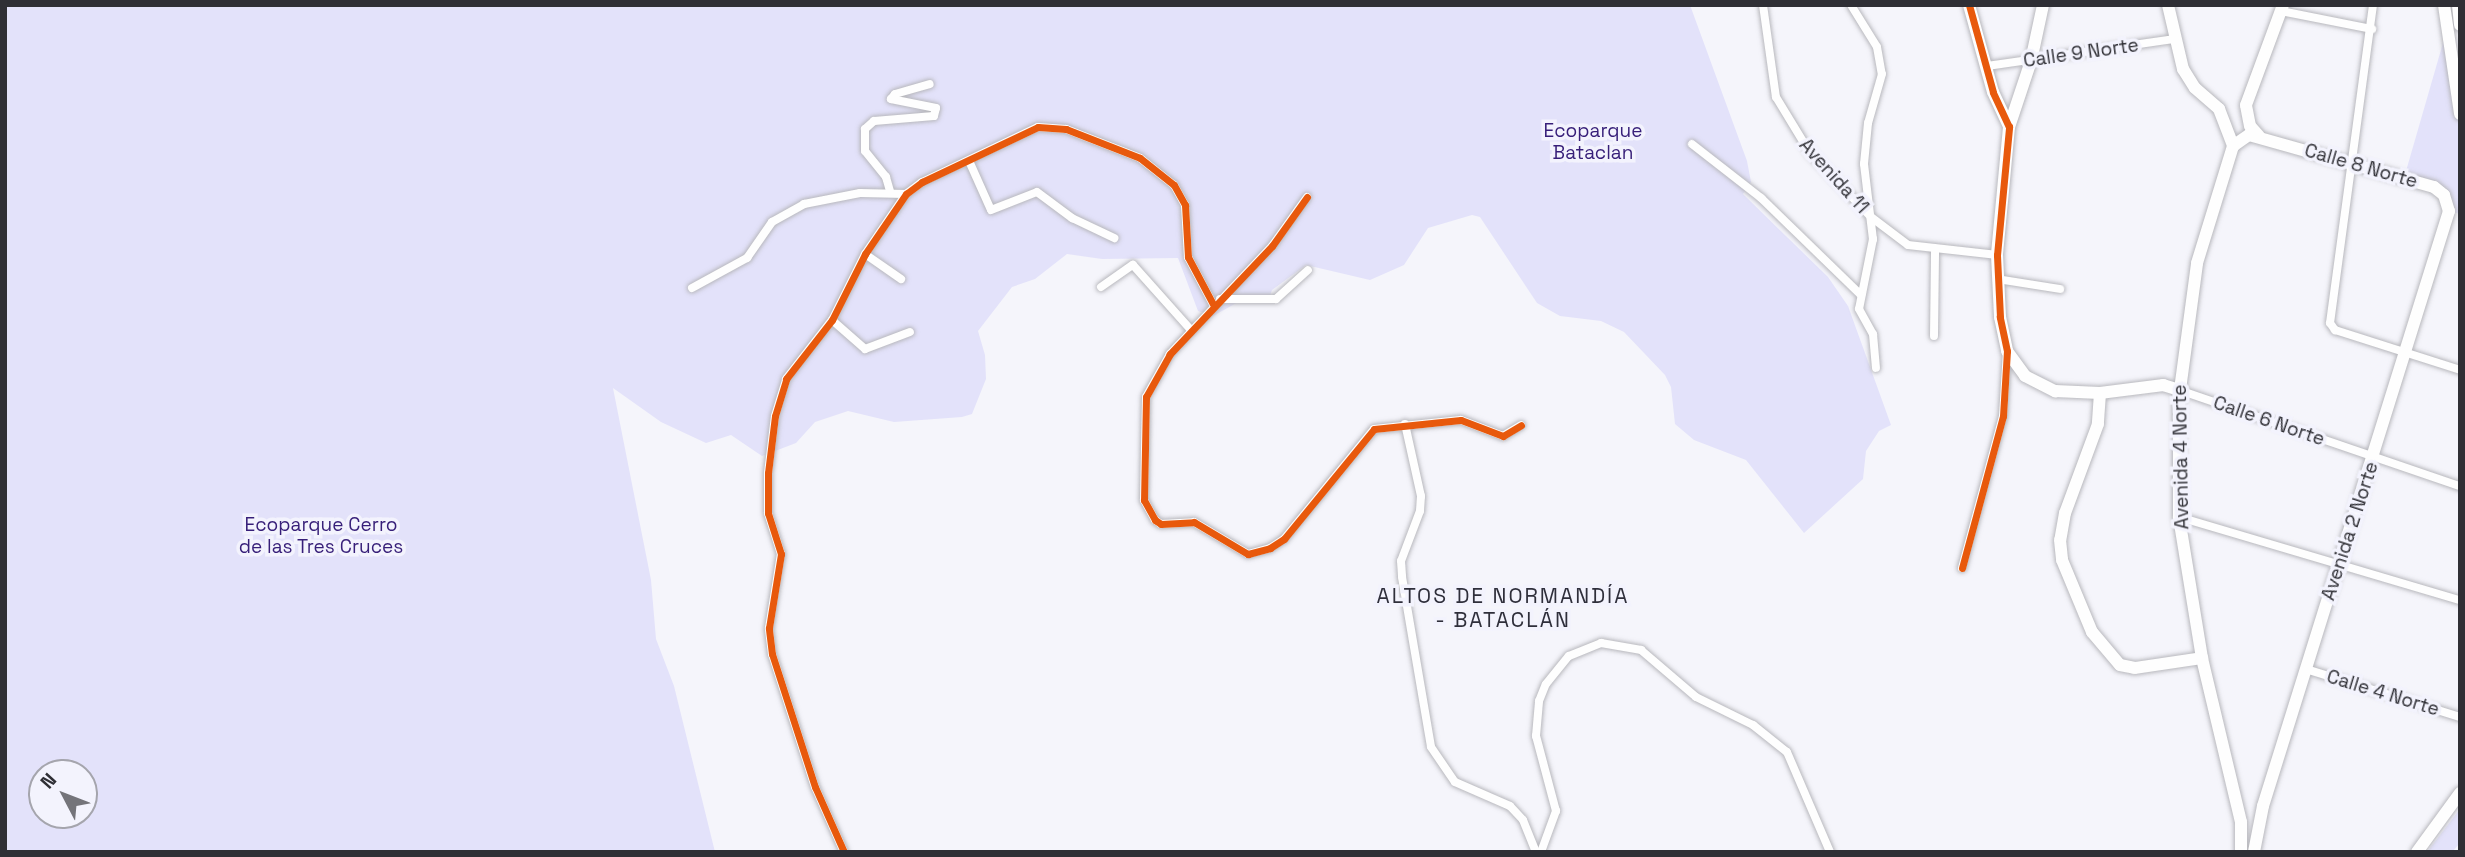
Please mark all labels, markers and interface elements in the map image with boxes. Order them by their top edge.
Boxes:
street label: Calle 9 Norte [2022,34,2140,72]
park label: Ecoparque Bataclan [1544,120,1642,164]
street label: Avenida 11 [1794,134,1874,218]
street label: Calle 8 Norte [2302,139,2420,193]
street label: Avenida 4 Norte [2168,384,2194,530]
street label: Calle 6 Norte [2210,391,2328,451]
street label: Avenida 2 Norte [2317,459,2383,603]
park label: Ecoparque Cerro de las Tres Cruces [238,514,404,558]
district label: ALTOS DE NORMANDÍA - BATACLÁN [1379,583,1627,633]
street label: Calle 4 Norte [2324,665,2442,721]
north arrow [28,759,98,829]
text: N [35,768,62,794]

